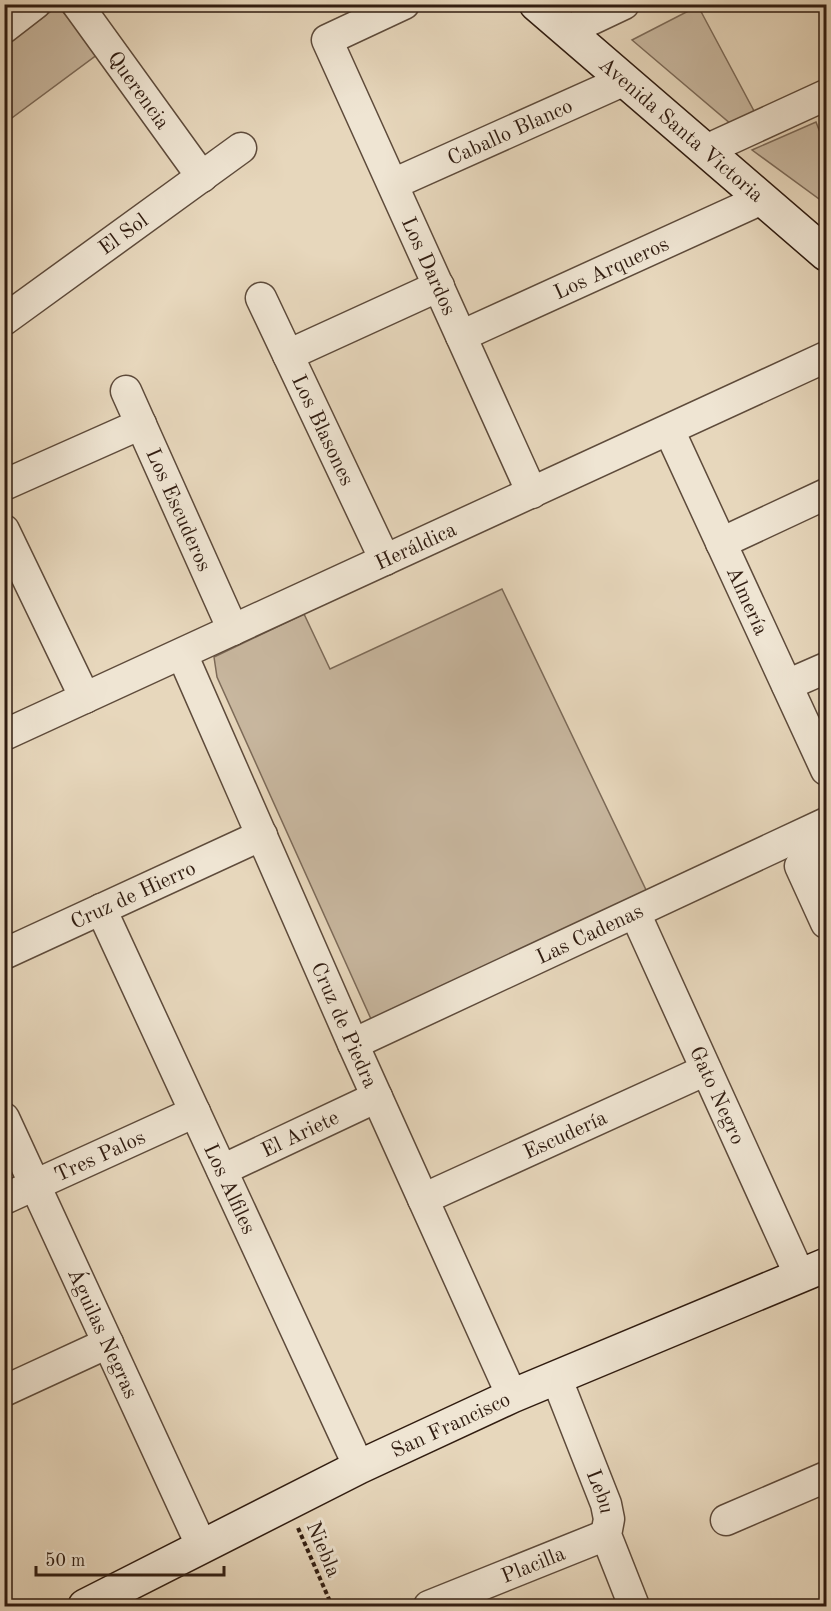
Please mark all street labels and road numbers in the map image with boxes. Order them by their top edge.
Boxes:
street label: Querencia [103,48,173,134]
street label: Avenida Santa Victoria [594,54,767,207]
street label: Caballo Blanco [445,96,576,170]
street label: El Sol [95,210,153,260]
street label: Los Dardos [397,214,459,319]
street label: Los Arqueros [551,234,672,304]
street label: Los Blasones [287,372,357,489]
street label: Los Escuderos [141,446,214,575]
street label: Heráldica [372,519,460,575]
street label: Almería [722,564,771,639]
street label: Cruz de Hierro [68,858,199,934]
street label: Las Cadenas [533,901,647,969]
street label: Cruz de Piedra [306,959,380,1092]
street label: Gato Negro [685,1043,748,1148]
street label: El Ariete [258,1108,343,1162]
street label: Escudería [521,1108,611,1164]
street label: Tres Palos [52,1127,149,1187]
street label: Los Alfiles [199,1141,259,1238]
street label: Águilas Negras [63,1264,141,1402]
street label: San Francisco [388,1389,514,1463]
street label: Lebu [582,1467,617,1516]
street label: Niebla [302,1519,344,1581]
street label: Placilla [499,1544,568,1588]

